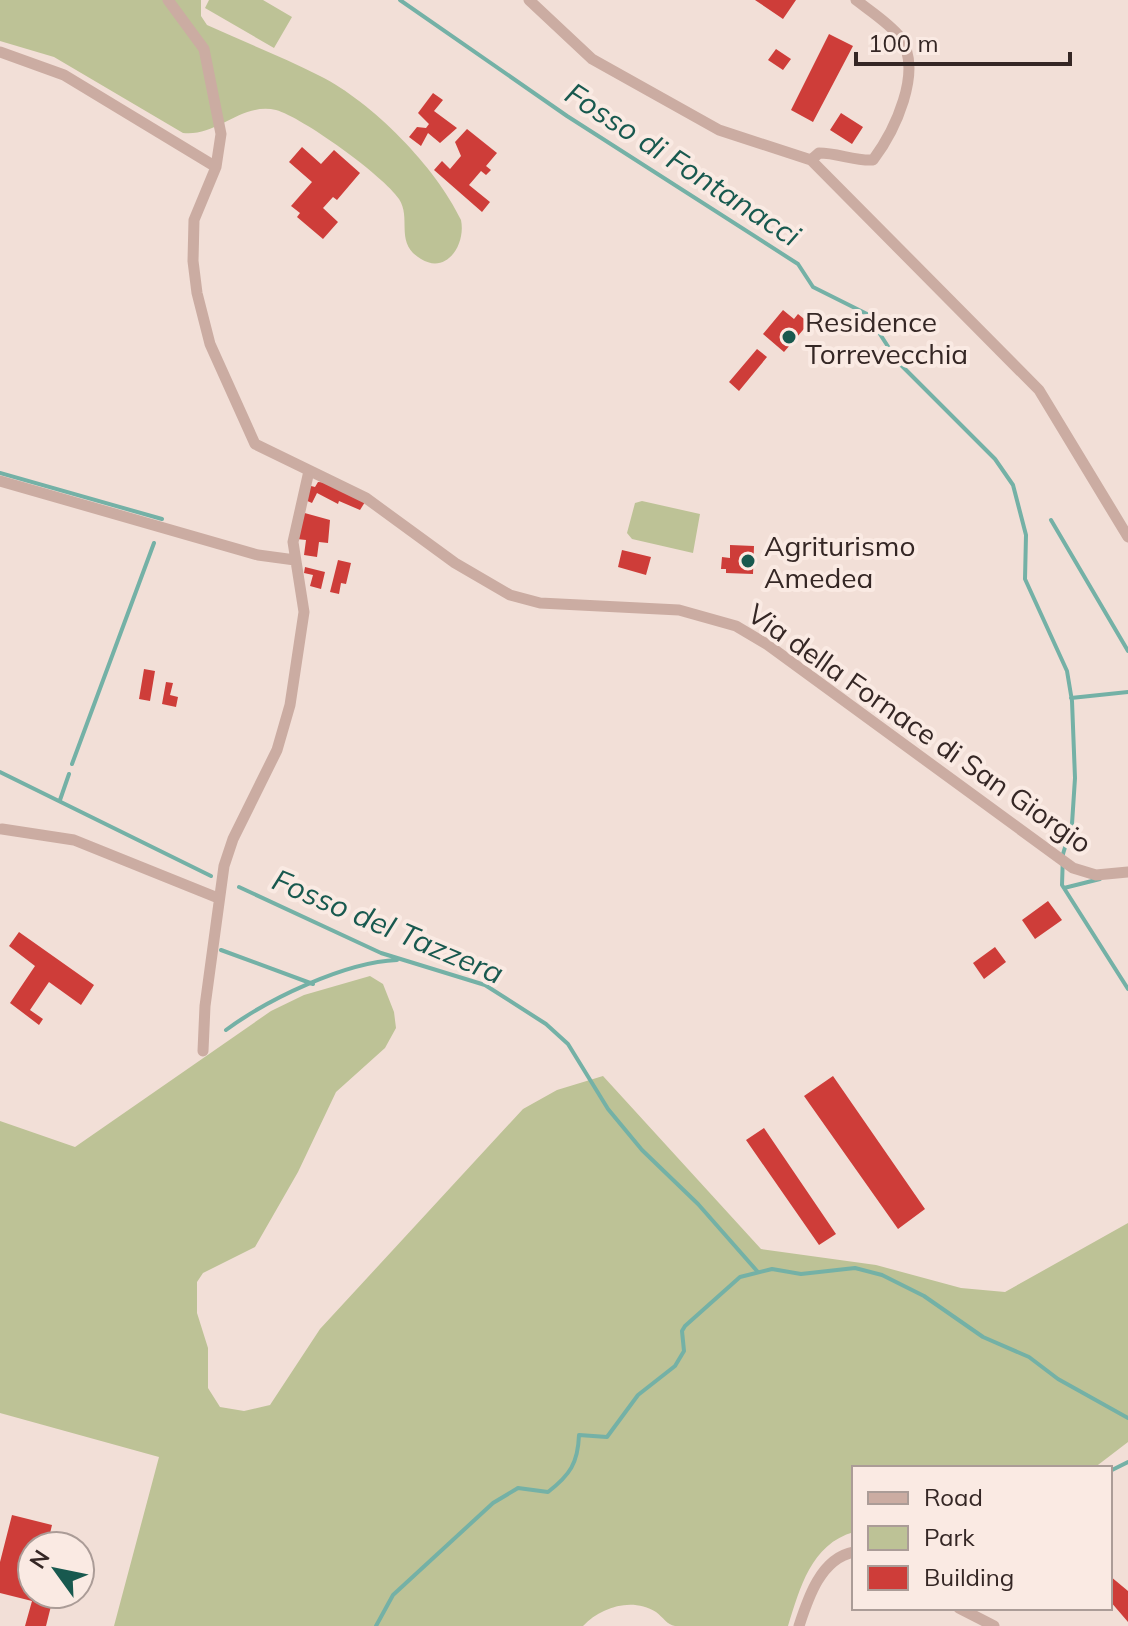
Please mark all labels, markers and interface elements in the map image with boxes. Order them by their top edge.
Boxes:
scale bar [856,16,1070,66]
text: 100 m [868,28,939,58]
water label: Fosso di Fontanacci [558,74,808,255]
place label: Residence Torrevecchia [805,304,968,371]
marker: Residence Torrevecchia [780,328,798,346]
place label: Agriturismo Amedea [764,528,915,595]
marker: Agriturismo Amedea [739,552,757,570]
street label: Via della Fornace di San Giorgio [741,596,1099,860]
water label: Fosso del Tazzera [267,860,509,992]
legend [852,1466,1112,1610]
text: Road [924,1482,983,1512]
text: Park [924,1522,975,1552]
north arrow [16,1530,96,1610]
text: N [23,1545,55,1574]
text: Building [924,1562,1014,1592]

